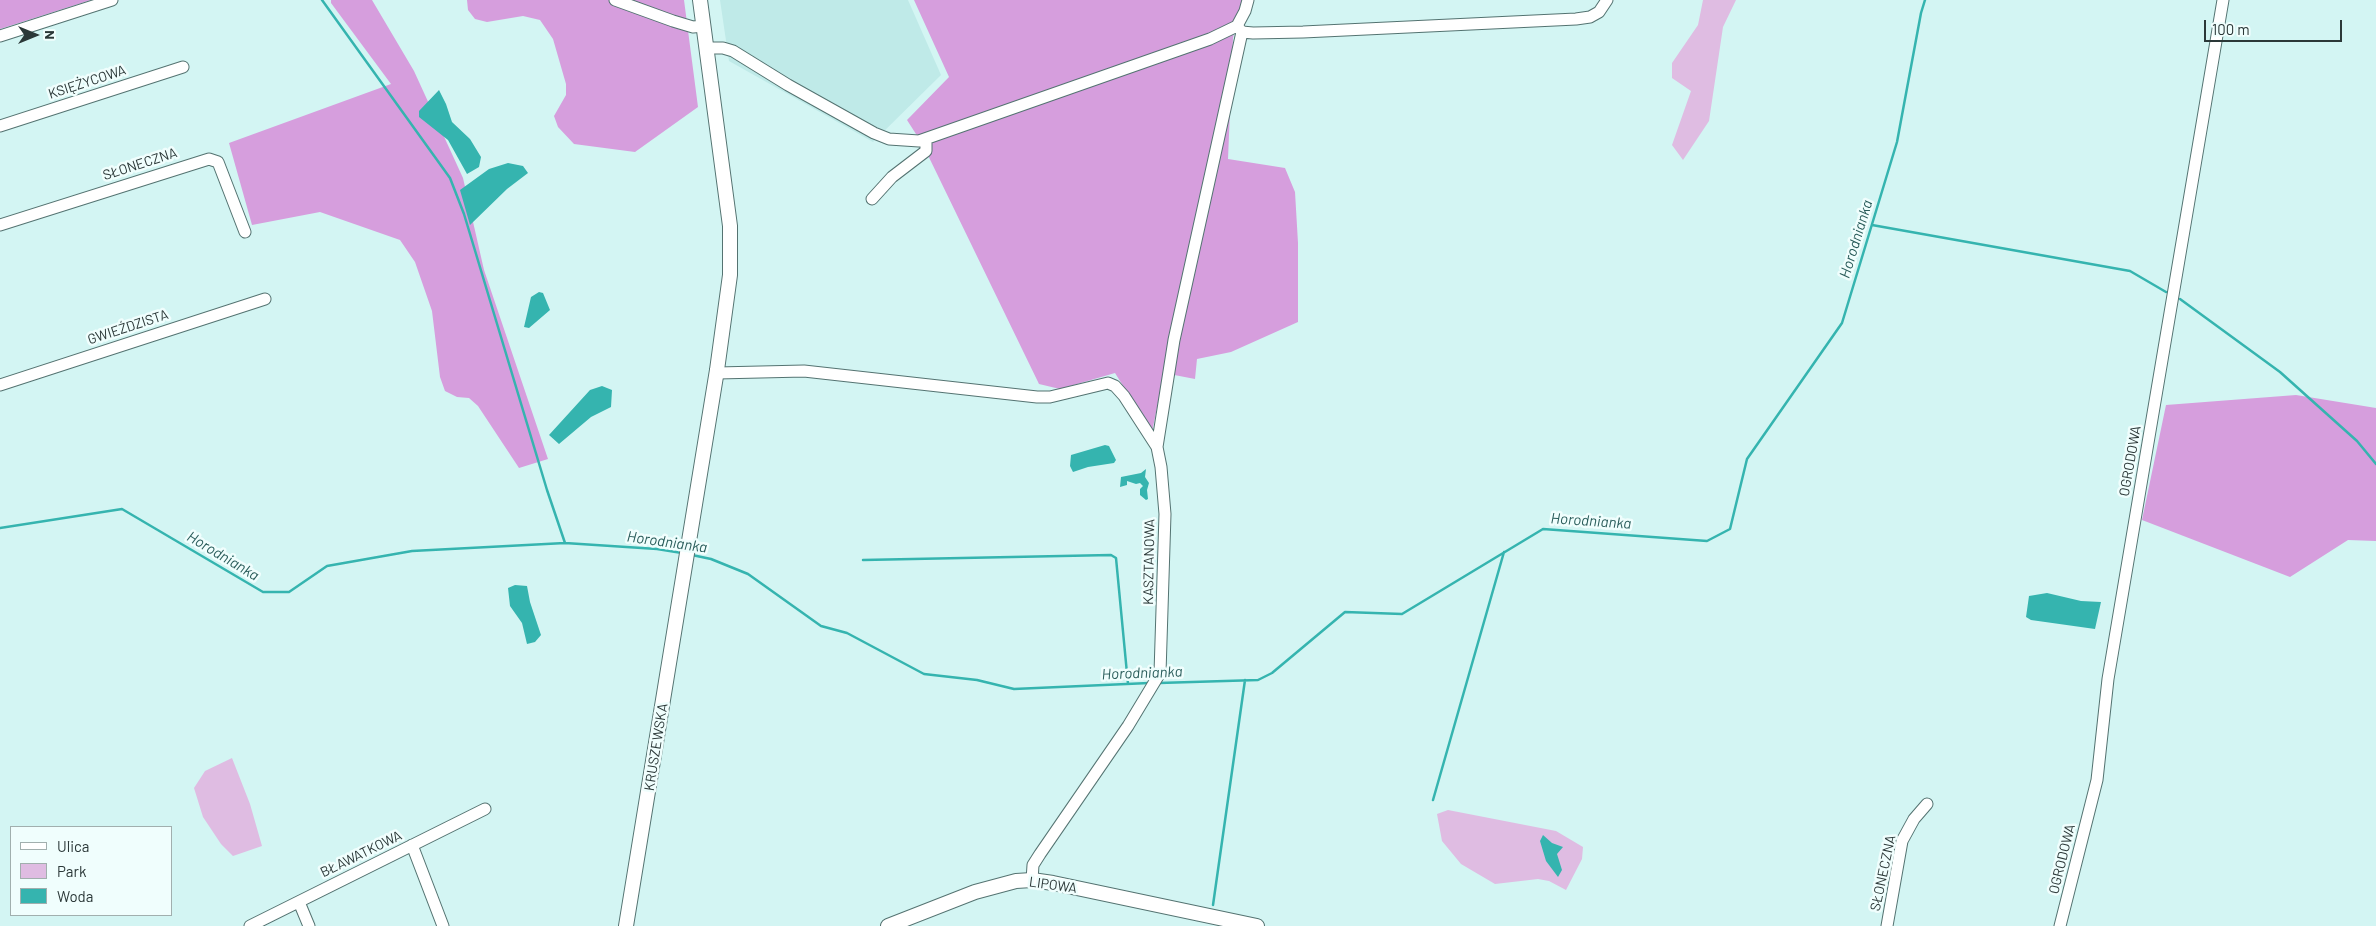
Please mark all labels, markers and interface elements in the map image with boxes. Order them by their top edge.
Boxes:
north arrow [10,10,60,60]
scale bar [2206,10,2344,42]
text: 100 m [2212,20,2250,38]
text: N [42,30,59,40]
street label: KSIĘŻYCOWA [46,62,128,102]
street label: SŁONECZNA [101,144,179,184]
water label: Horodnianka [1836,198,1876,280]
street label: GWIEŹDZISTA [85,306,171,348]
street label: OGRODOWA [2116,424,2144,498]
water label: Horodnianka [1550,509,1632,533]
street label: KASZTANOWA [1140,519,1158,605]
water label: Horodnianka [184,527,262,585]
water label: Horodnianka [626,527,708,557]
water label: Horodnianka [1101,663,1183,683]
street label: KRUSZEWSKA [641,702,671,792]
street label: OGRODOWA [2045,822,2079,896]
legend [10,826,172,916]
street label: BŁAWATKOWA [317,827,405,881]
street label: SŁONECZNA [1867,834,1899,912]
text: Ulica [57,837,89,855]
text: Park [57,862,86,880]
street label: LIPOWA [1028,873,1078,897]
text: Woda [57,887,93,905]

